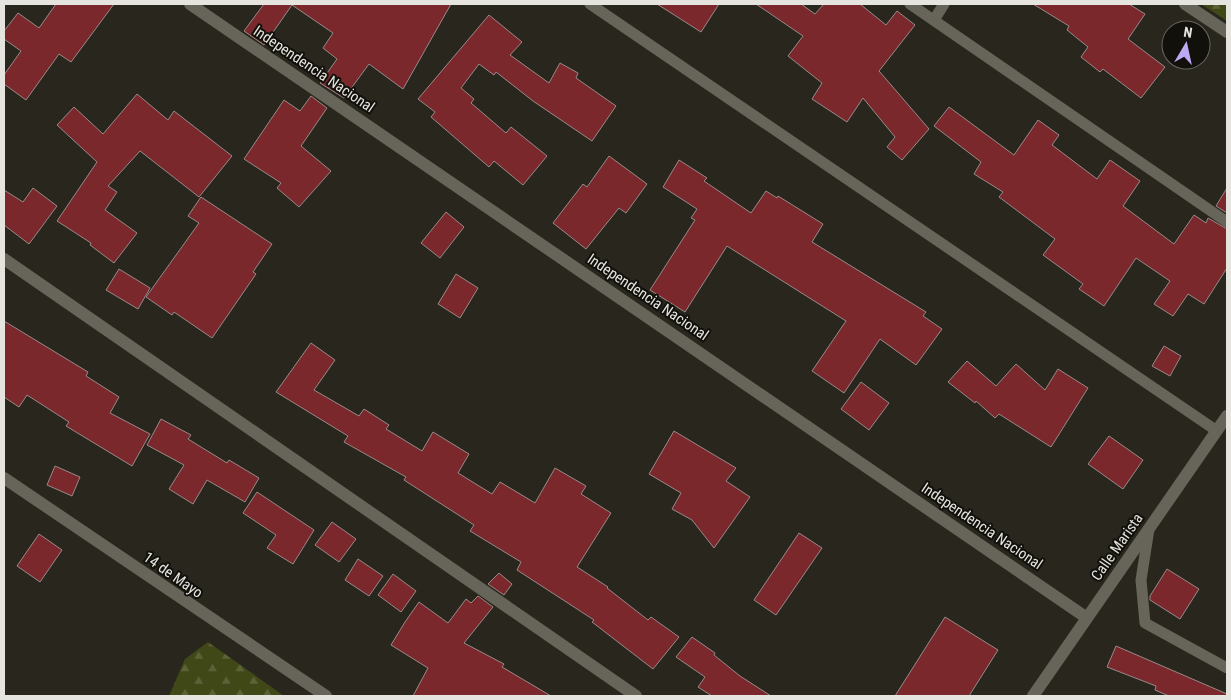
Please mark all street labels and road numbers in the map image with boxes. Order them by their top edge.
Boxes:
street label: Independencia Nacional [250,22,378,116]
street label: Independencia Nacional [584,250,712,344]
street label: Independencia Nacional [918,479,1046,573]
street label: Calle Marista [1087,510,1147,584]
street label: 14 de Mayo [140,548,206,602]

